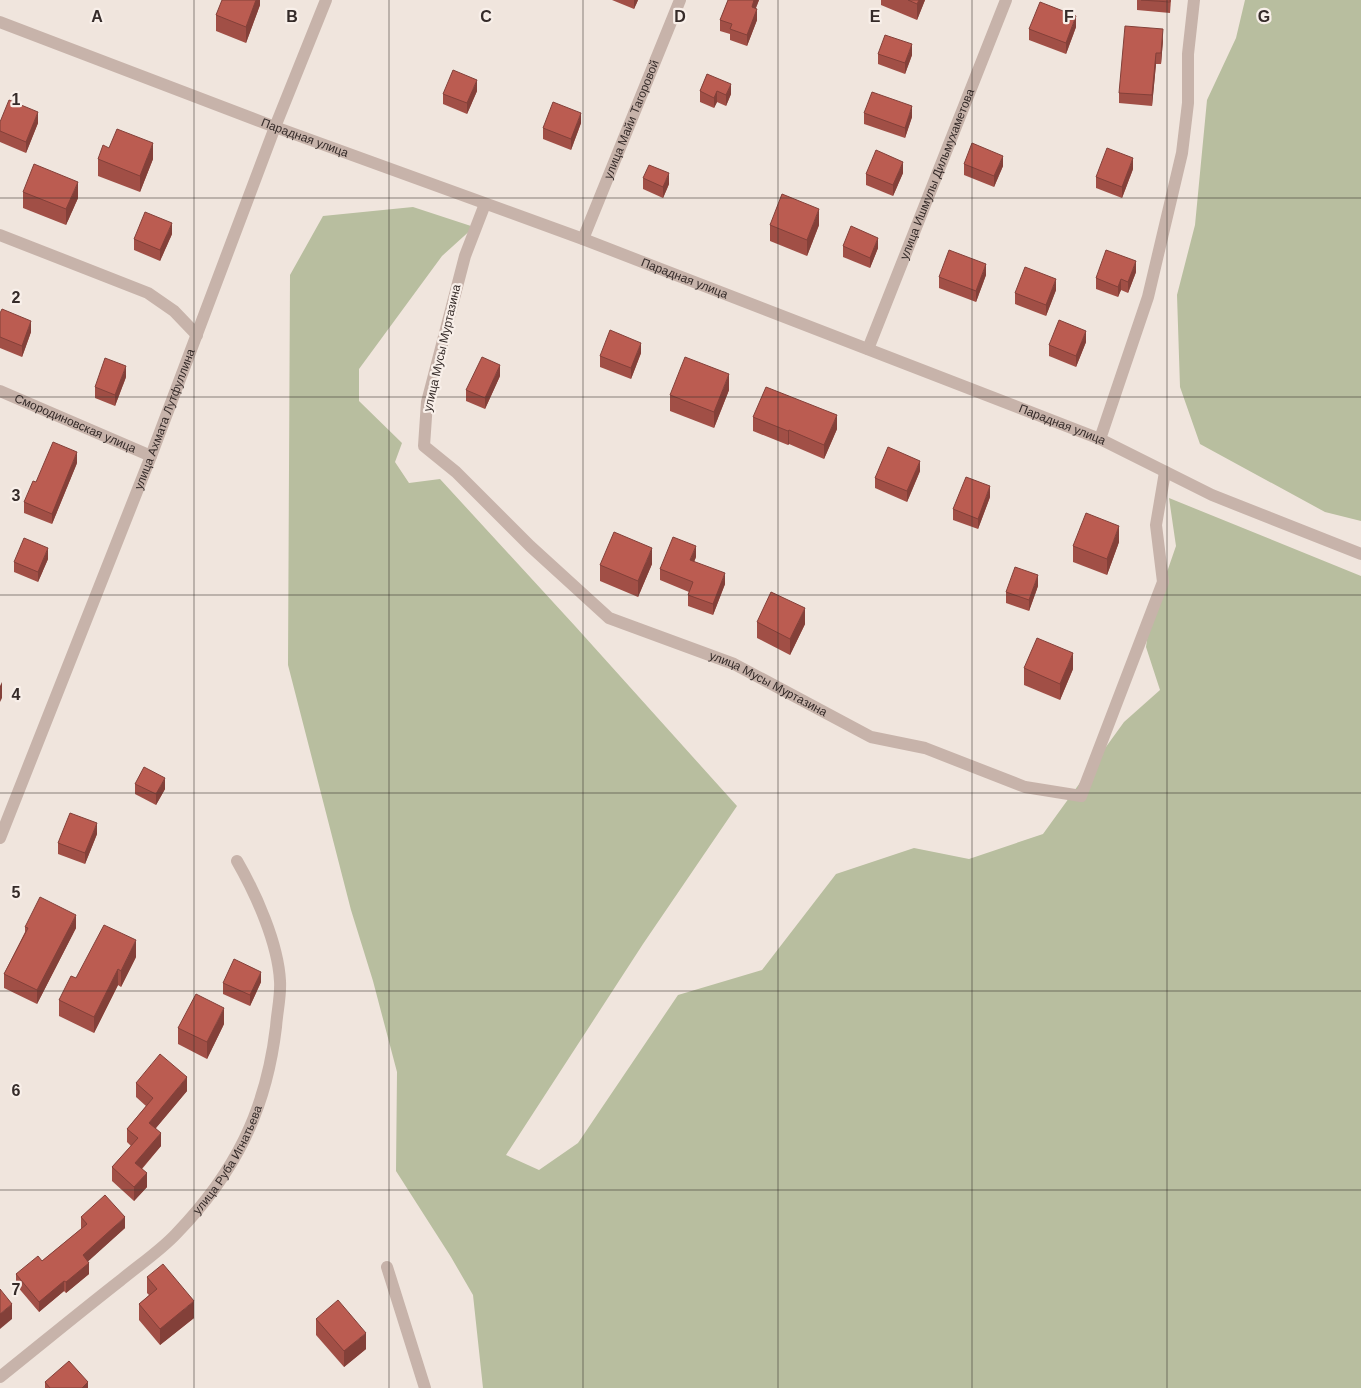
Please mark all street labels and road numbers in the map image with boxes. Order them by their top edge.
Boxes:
street label: улица Майи Тагоровой [601,58,662,181]
street label: улица Ишмулы Дильмухаметова [897,87,977,262]
street label: Парадная улица [259,115,351,160]
street label: Парадная улица [639,255,730,302]
street label: улица Мусы Муртазина [421,283,464,413]
street label: улица Ахмата Лутфуллина [131,347,198,492]
street label: Смородиновская улица [12,391,139,456]
street label: Парадная улица [1017,401,1108,448]
street label: улица Мусы Муртазина [707,649,830,719]
street label: улица Руба Игнатьева [190,1103,265,1217]

